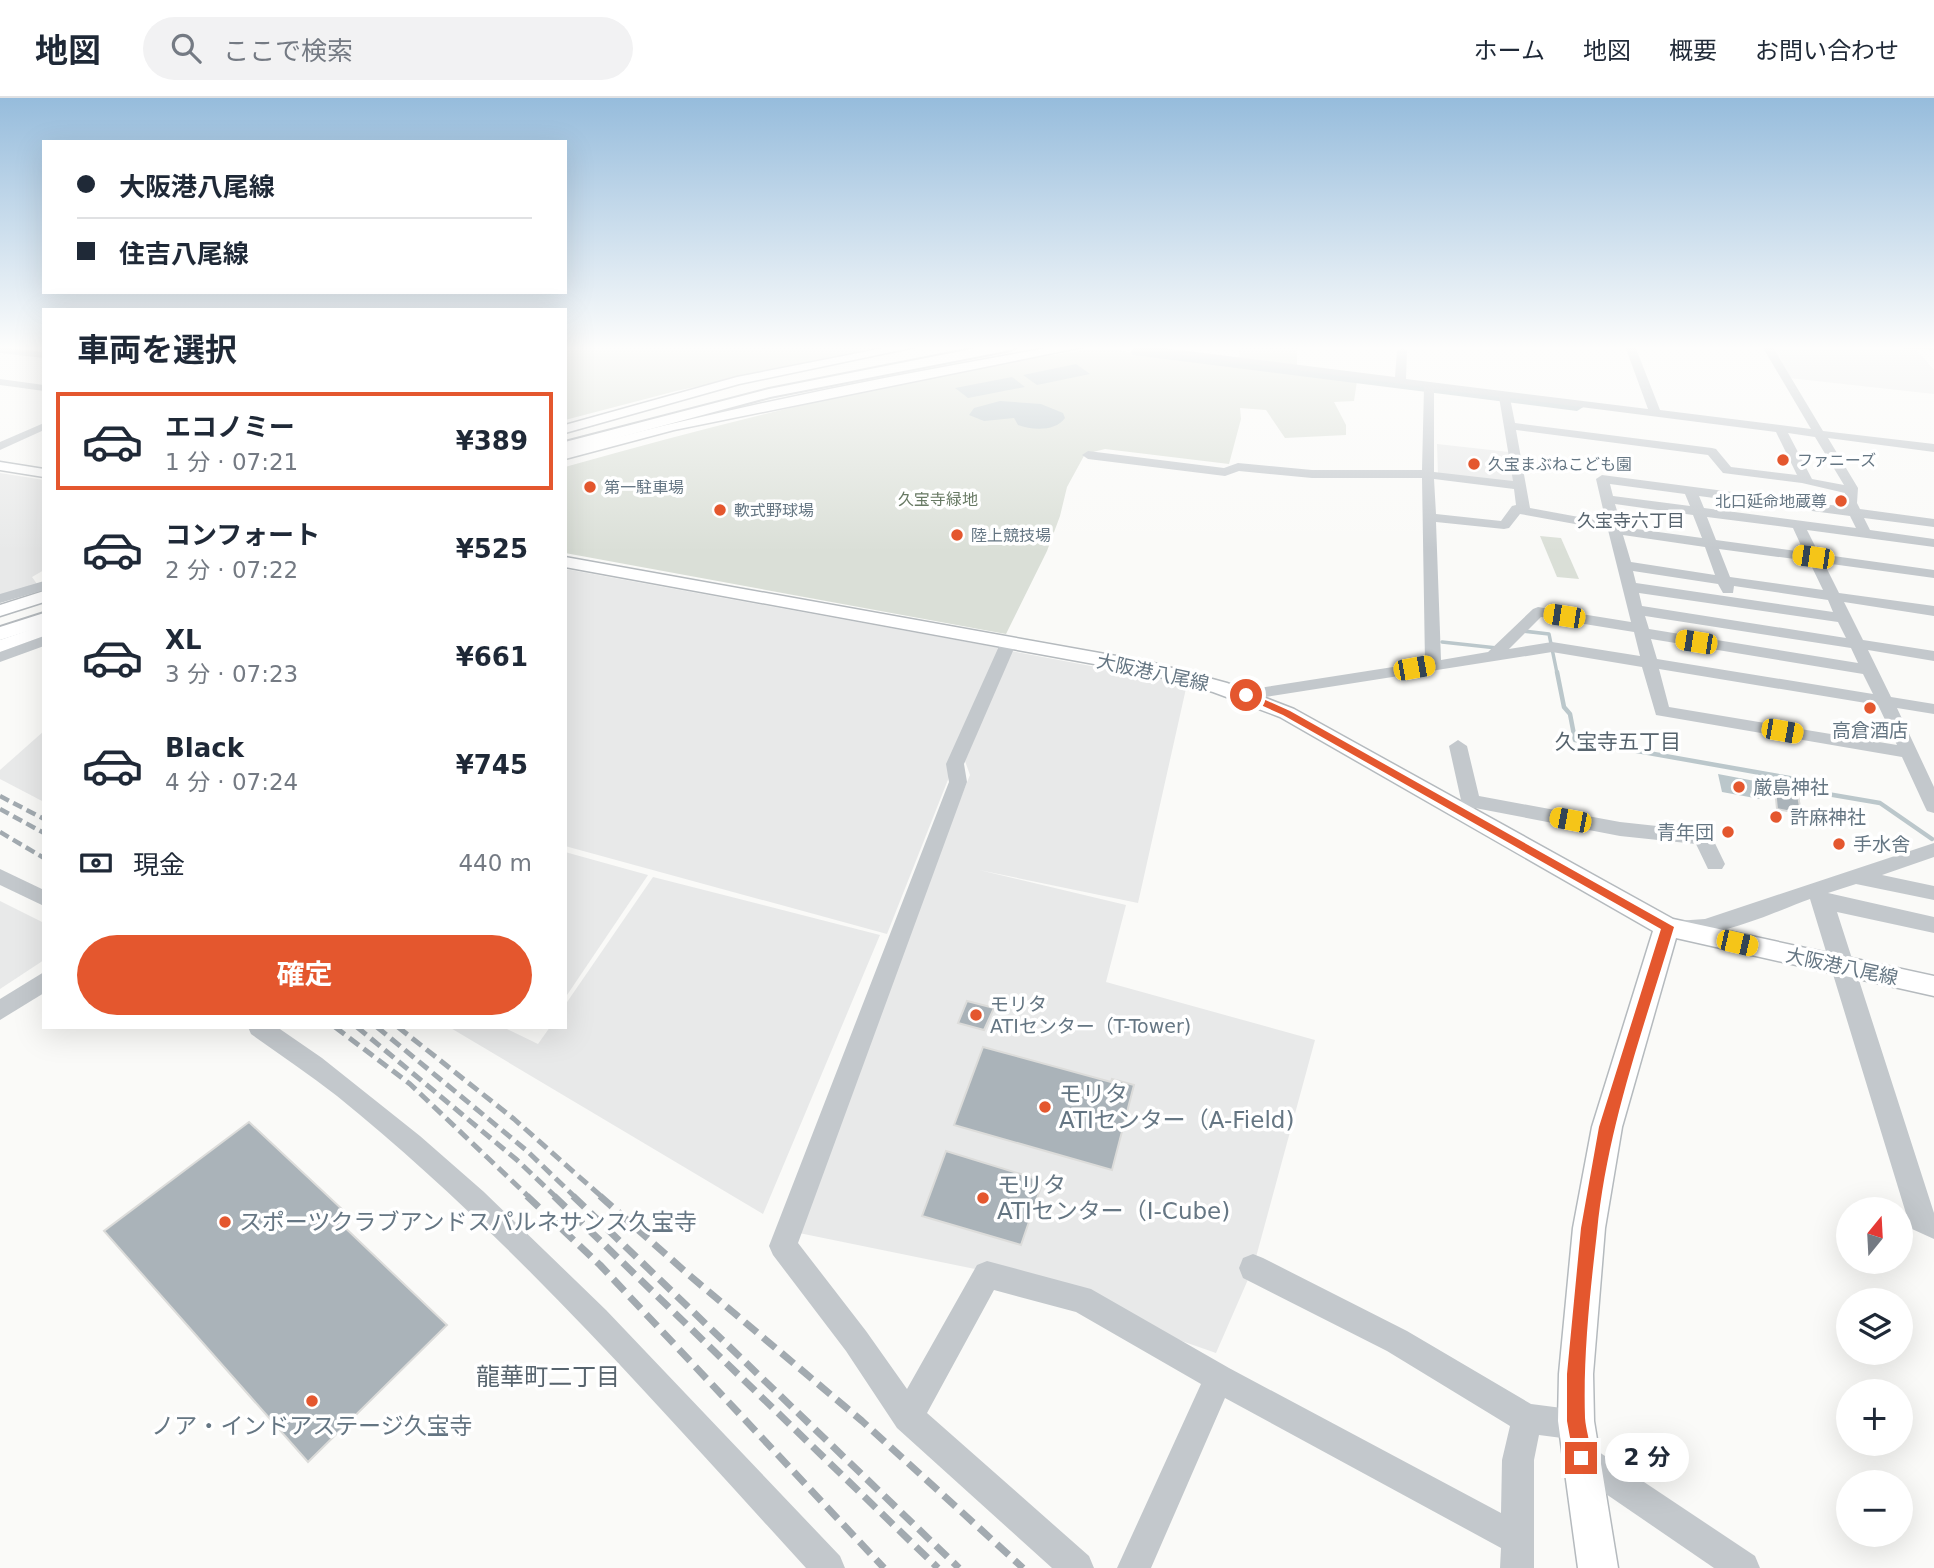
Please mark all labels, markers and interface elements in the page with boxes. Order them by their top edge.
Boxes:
search box [143,17,633,80]
icon: search [167,29,205,67]
text: 地図 [35,31,101,70]
text: ここで検索 [223,36,353,66]
text: ホーム [1474,37,1545,65]
text: 地図 [1583,37,1631,65]
text: 概要 [1669,37,1717,65]
text: お問い合わせ [1755,37,1899,65]
text: 大阪港八尾線 [119,172,275,202]
text: 住吉八尾線 [119,239,249,269]
text: 車両を選択 [77,331,237,369]
icon: car [81,410,144,473]
text: エコノミー [165,412,295,442]
text: ¥389 [456,426,528,456]
text: 1 分 · 07:21 [165,449,298,475]
place label: ファニーズ [1797,451,1876,470]
marker: ファニーズ [1775,452,1791,468]
place label: 久宝まぶねこども園 [1488,455,1632,474]
marker: 久宝まぶねこども園 [1466,456,1482,472]
place label: 第一駐車場 [604,478,684,497]
marker: 第一駐車場 [582,479,598,495]
park label: 久宝寺緑地 [898,490,978,509]
place label: 北口延命地蔵尊 [1715,492,1827,511]
marker: 北口延命地蔵尊 [1833,493,1849,509]
place label: 軟式野球場 [734,501,814,520]
marker: 軟式野球場 [712,502,728,518]
district label: 久宝寺六丁目 [1577,510,1685,531]
icon: car [81,518,144,581]
text: コンフォート [165,520,320,550]
place label: 陸上競技場 [971,526,1051,545]
marker: 陸上競技場 [949,527,965,543]
text: ¥525 [456,534,528,564]
car [1791,544,1836,570]
text: 2 分 · 07:22 [165,557,298,583]
car [1542,602,1587,630]
text: XL [165,625,202,655]
icon: car [81,626,144,689]
car [1674,628,1719,656]
text: ¥661 [456,642,528,672]
street label: 大阪港八尾線 [1095,649,1211,695]
car [1392,654,1437,682]
text: 3 分 · 07:23 [165,661,298,687]
route start [1230,679,1262,711]
marker: 高倉酒店 [1862,700,1878,716]
car [1760,717,1805,745]
place label: 高倉酒店 [1832,719,1908,741]
district label: 久宝寺五丁目 [1555,730,1681,754]
text: Black [165,733,244,763]
icon: car [81,734,144,797]
text: ¥745 [456,750,528,780]
text: 4 分 · 07:24 [165,769,298,795]
place label: 厳島神社 [1753,776,1829,798]
marker: 厳島神社 [1731,779,1747,795]
car [1548,806,1593,834]
place label: 許麻神社 [1790,806,1866,828]
marker: 許麻神社 [1768,809,1784,825]
place label: 青年団 [1657,821,1714,843]
marker: 青年団 [1720,824,1736,840]
place label: 手水舎 [1853,833,1910,855]
marker: 手水舎 [1831,836,1847,852]
icon: cash [77,844,115,882]
text: 現金 [133,850,185,880]
text: 440 m [458,850,532,876]
car [1715,928,1760,958]
button: 確定 [77,935,532,1015]
street label: 大阪港八尾線 [1784,943,1900,989]
place label: モリタ ATIセンター（T-Tower) [990,993,1191,1037]
marker: モリタ ATIセンター（T-Tower) [968,1007,984,1023]
place label: モリタ ATIセンター（A-Field) [1059,1081,1294,1133]
marker: モリタ ATIセンター（A-Field) [1037,1099,1053,1115]
place label: モリタ ATIセンター（I-Cube) [997,1172,1230,1224]
marker: モリタ ATIセンター（I-Cube) [975,1190,991,1206]
north arrow [1836,1197,1913,1274]
map controls [1836,1197,1913,1547]
place label: スポーツクラブアンドスパルネサンス久宝寺 [239,1209,697,1235]
marker: スポーツクラブアンドスパルネサンス久宝寺 [217,1214,233,1230]
button: layers [1836,1288,1913,1365]
district label: 龍華町二丁目 [476,1363,620,1391]
button: + [1836,1379,1913,1456]
marker: ノア・インドアステージ久宝寺 [304,1393,320,1409]
place label: ノア・インドアステージ久宝寺 [151,1413,473,1439]
callout: 2 分 [1606,1434,1690,1482]
route end [1565,1442,1597,1474]
text: 2 分 [1623,1444,1671,1470]
button: − [1836,1470,1913,1547]

